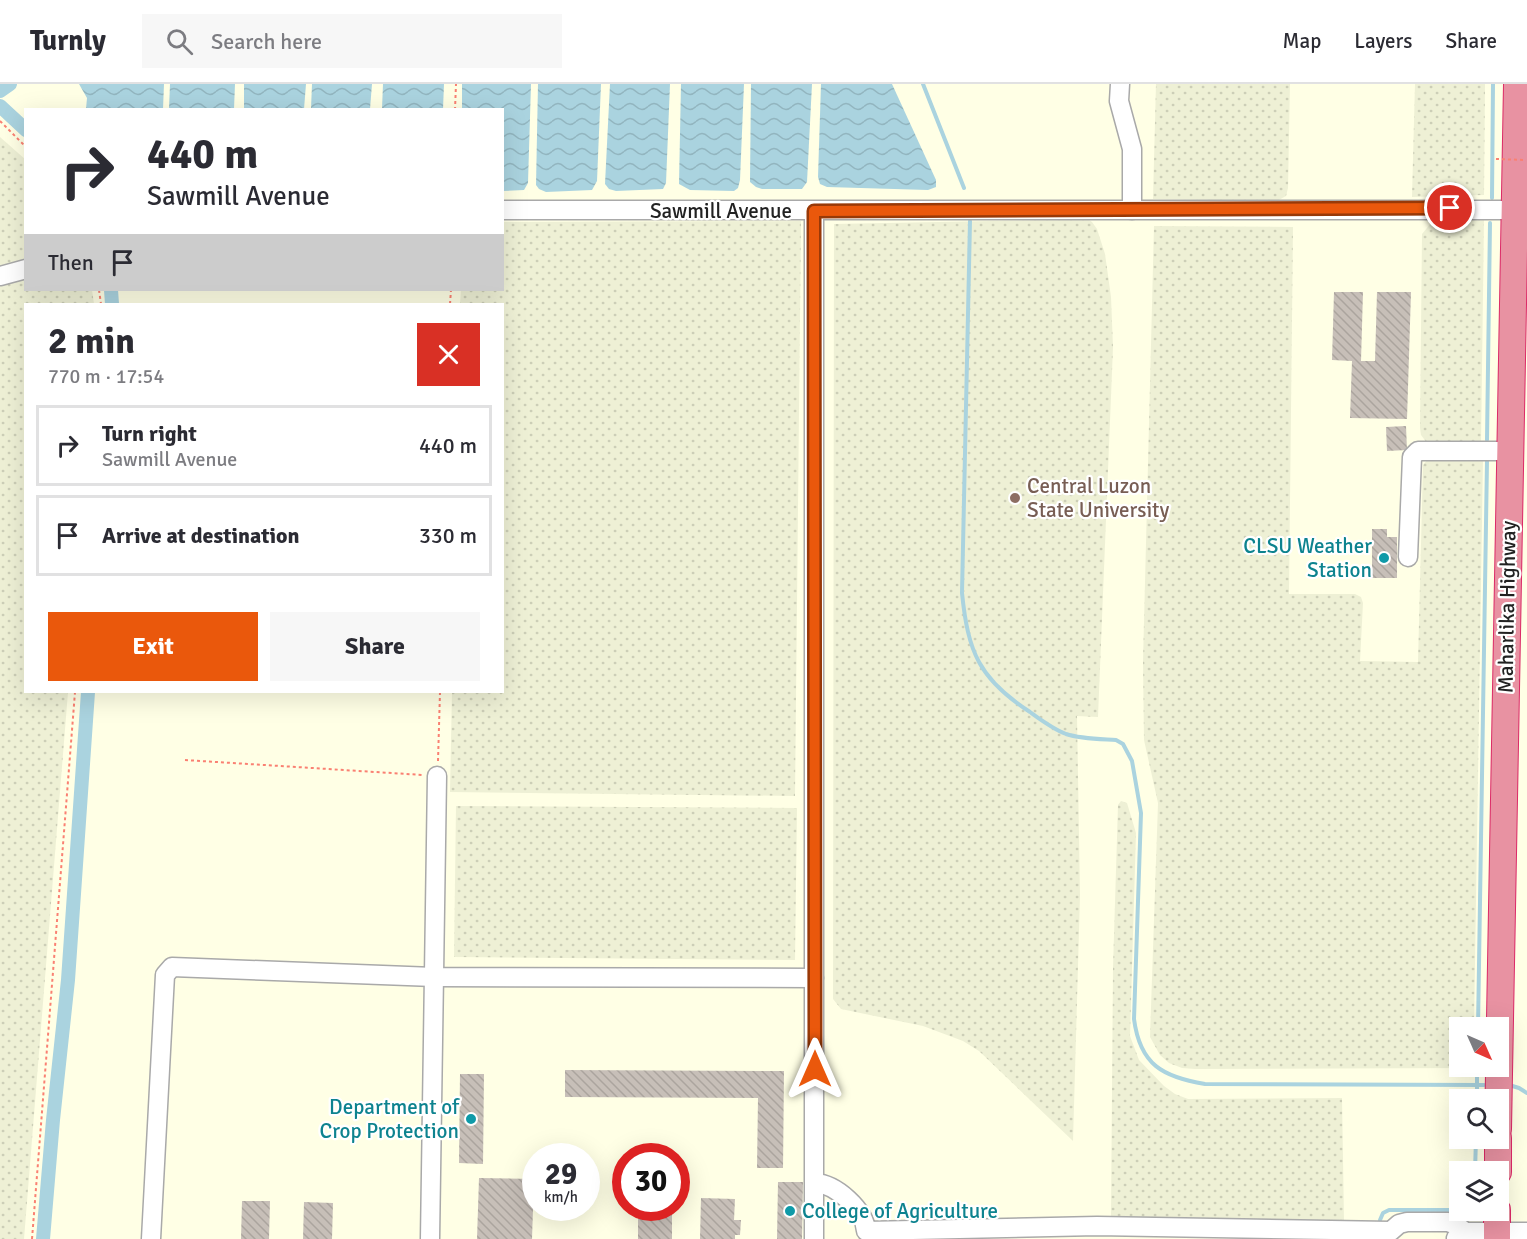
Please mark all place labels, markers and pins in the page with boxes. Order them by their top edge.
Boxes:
pin [1424,182,1475,233]
place label: Central Luzon State University [1027,473,1169,523]
marker: Central Luzon State University [1008,491,1022,505]
place label: CLSU Weather Station [1243,533,1372,583]
marker: CLSU Weather Station [1377,551,1391,565]
place label: Department of Crop Protection [319,1094,460,1144]
marker: Department of Crop Protection [464,1112,478,1126]
place label: College of Agriculture [802,1198,998,1224]
marker: College of Agriculture [783,1204,797,1218]

